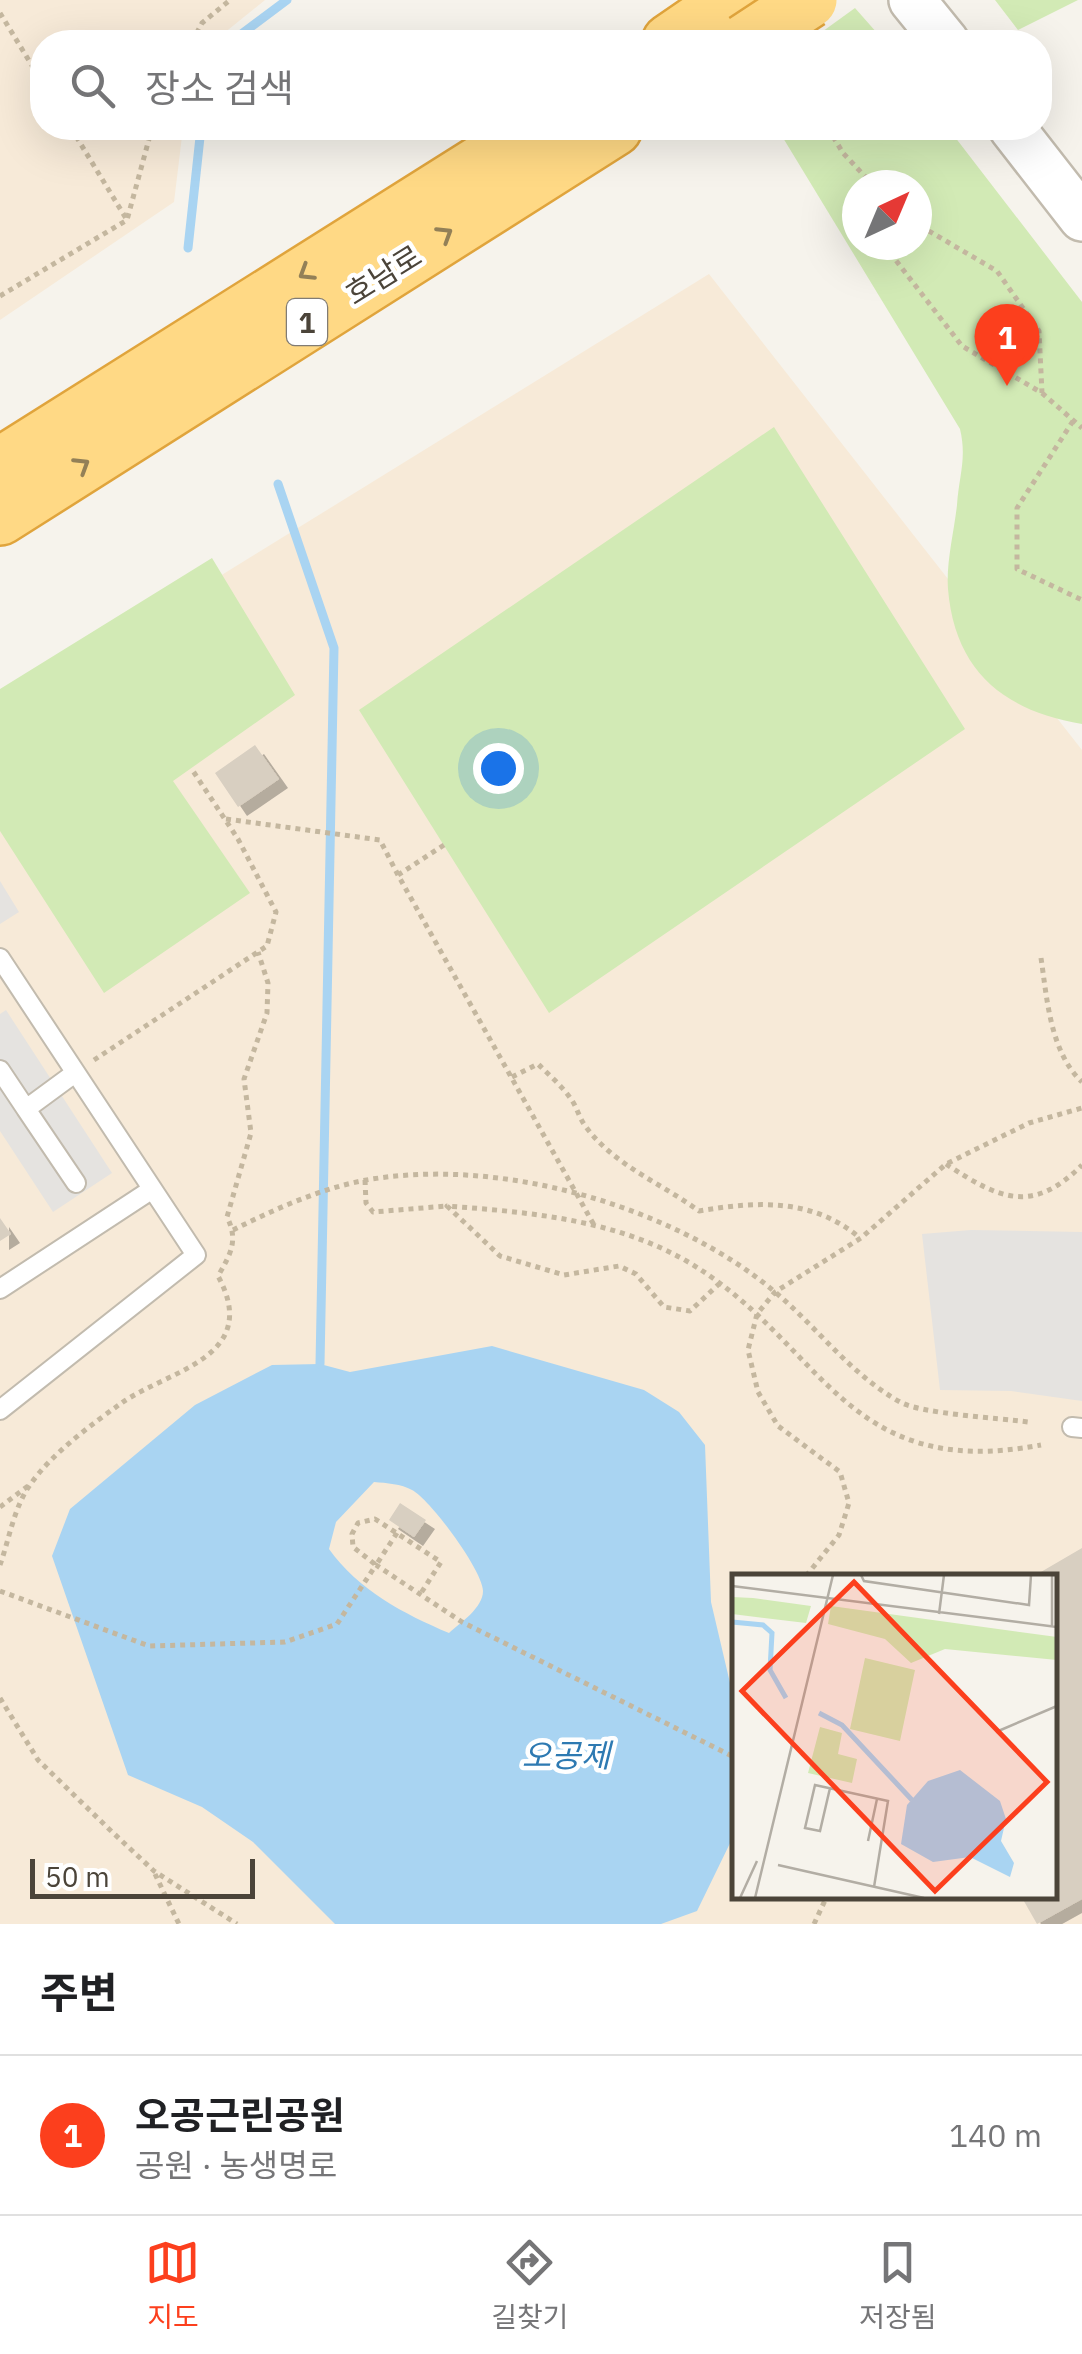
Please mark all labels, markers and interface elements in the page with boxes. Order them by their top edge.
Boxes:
search box [30,30,1052,140]
icon: search [65,58,120,113]
text: 장소 검색 [145,63,294,112]
north arrow [842,170,932,260]
one-way arrow [435,228,453,247]
street label: 호남로 [338,236,428,312]
one-way arrow [299,261,317,280]
road number: 1 [287,299,327,345]
pin: 1 [974,304,1040,386]
one-way arrow [72,458,90,477]
your location [473,743,524,794]
inset map [732,1574,1057,1899]
water label: 오공제 [522,1734,614,1776]
scale bar [30,1854,255,1898]
text: 50 m [45,1858,110,1895]
text: 주변 [40,1965,117,2020]
text: 오공근린공원 [135,2090,345,2139]
text: 1 [63,2114,82,2156]
text: 140 m [949,2114,1042,2156]
text: 공원 · 농생명로 [135,2144,337,2186]
tab: 지도 [145,2235,200,2335]
tab: 길찾기 [491,2235,569,2335]
tab: 저장됨 [859,2235,937,2335]

